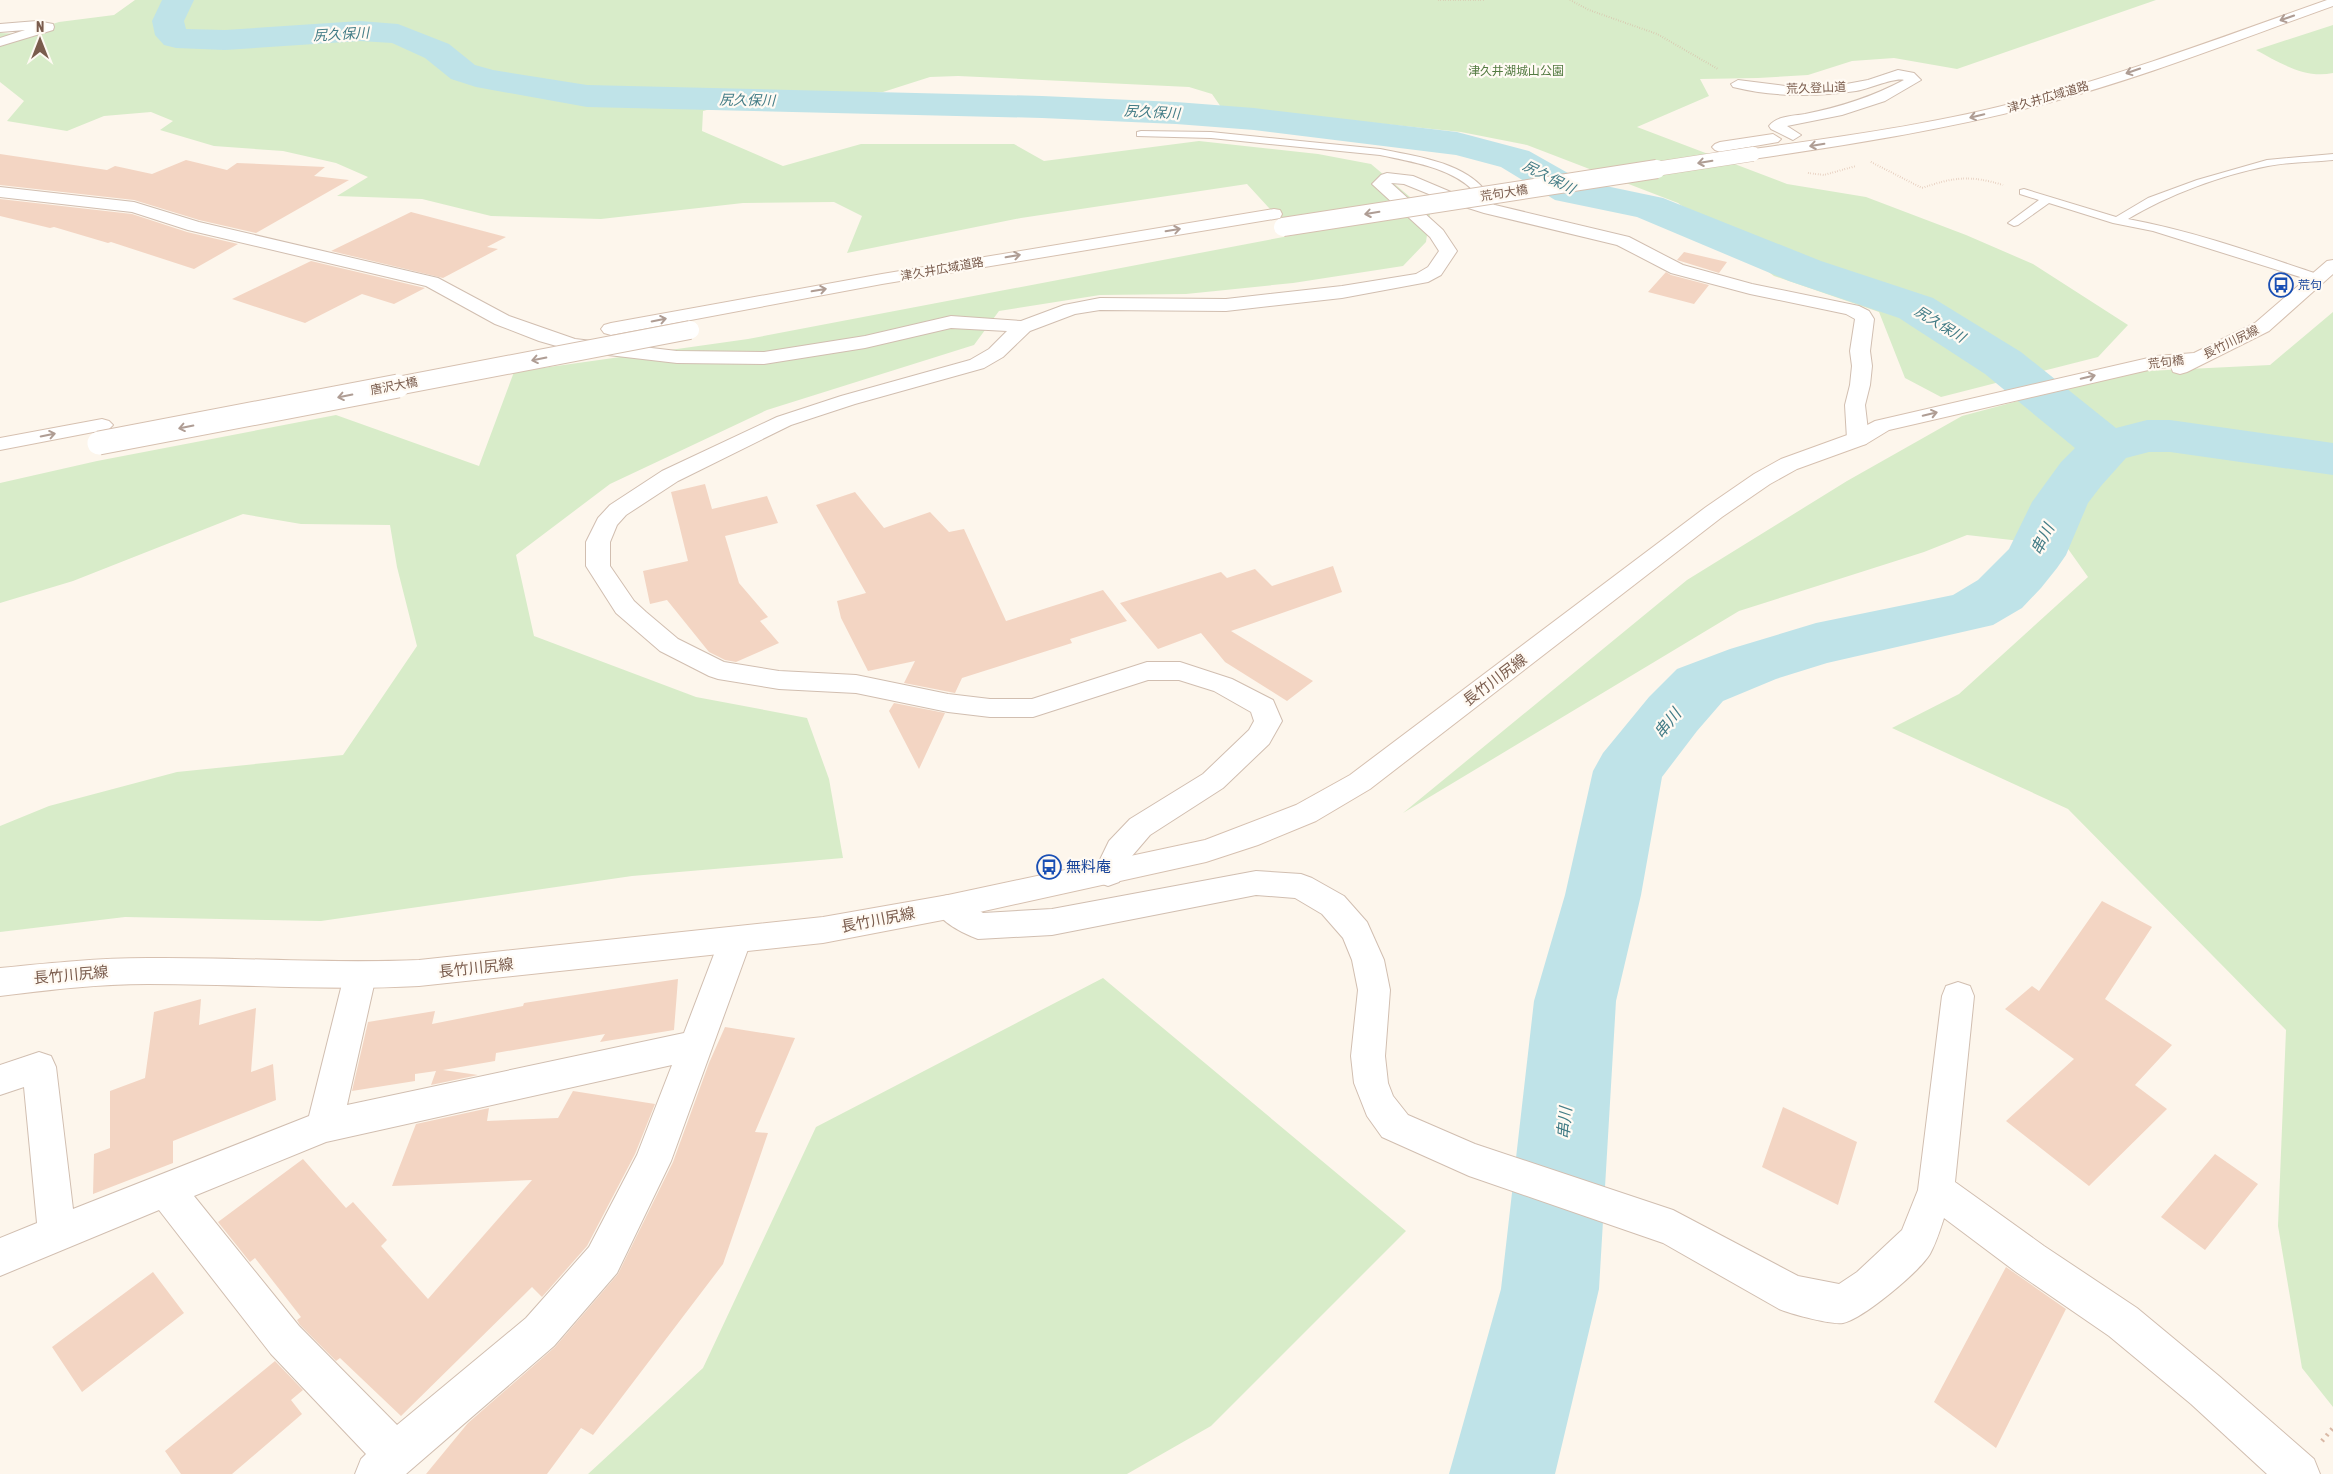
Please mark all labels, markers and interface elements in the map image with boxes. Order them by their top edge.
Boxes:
one-way arrow [2280,14,2295,23]
north arrow [15,15,65,65]
text: N [36,19,44,35]
water label: 尻久保川 [313,24,371,43]
park label: 津久井湖城山公園 [1468,64,1564,78]
one-way arrow [2126,67,2142,76]
street label: 津久井広域道路 [2006,79,2090,115]
street label: 荒久登山道 [1786,80,1846,96]
water label: 尻久保川 [719,92,777,109]
water label: 尻久保川 [1124,103,1182,122]
one-way arrow [1970,112,1986,121]
one-way arrow [1810,140,1826,150]
water label: 尻久保川 [1520,157,1579,198]
one-way arrow [1697,157,1713,167]
street label: 荒句大橋 [1479,182,1529,204]
one-way arrow [1364,209,1380,219]
one-way arrow [1165,225,1181,235]
one-way arrow [1005,251,1021,261]
street label: 津久井広域道路 [899,255,985,283]
bus stop icon: 荒句 [2268,272,2294,298]
place label: 荒句 [2298,278,2322,292]
one-way arrow [810,285,826,295]
water label: 尻久保川 [1912,303,1970,346]
one-way arrow [650,315,666,324]
street label: 長竹川尻線 [2201,323,2261,361]
street label: 荒句橋 [2147,353,2185,371]
one-way arrow [532,354,548,364]
one-way arrow [2080,372,2096,381]
street label: 唐沢大橋 [369,375,419,397]
one-way arrow [338,392,354,401]
one-way arrow [1921,409,1937,418]
one-way arrow [178,422,194,432]
one-way arrow [40,430,56,440]
water label: 串川 [2027,519,2058,557]
street label: 長竹川尻線 [1460,650,1530,709]
water label: 串川 [1650,703,1685,741]
bus stop icon: 無料庵 [1036,854,1062,880]
place label: 無料庵 [1066,858,1111,875]
street label: 長竹川尻線 [839,904,916,935]
street label: 長竹川尻線 [438,955,514,980]
street label: 長竹川尻線 [33,963,109,986]
water label: 串川 [1554,1104,1575,1140]

